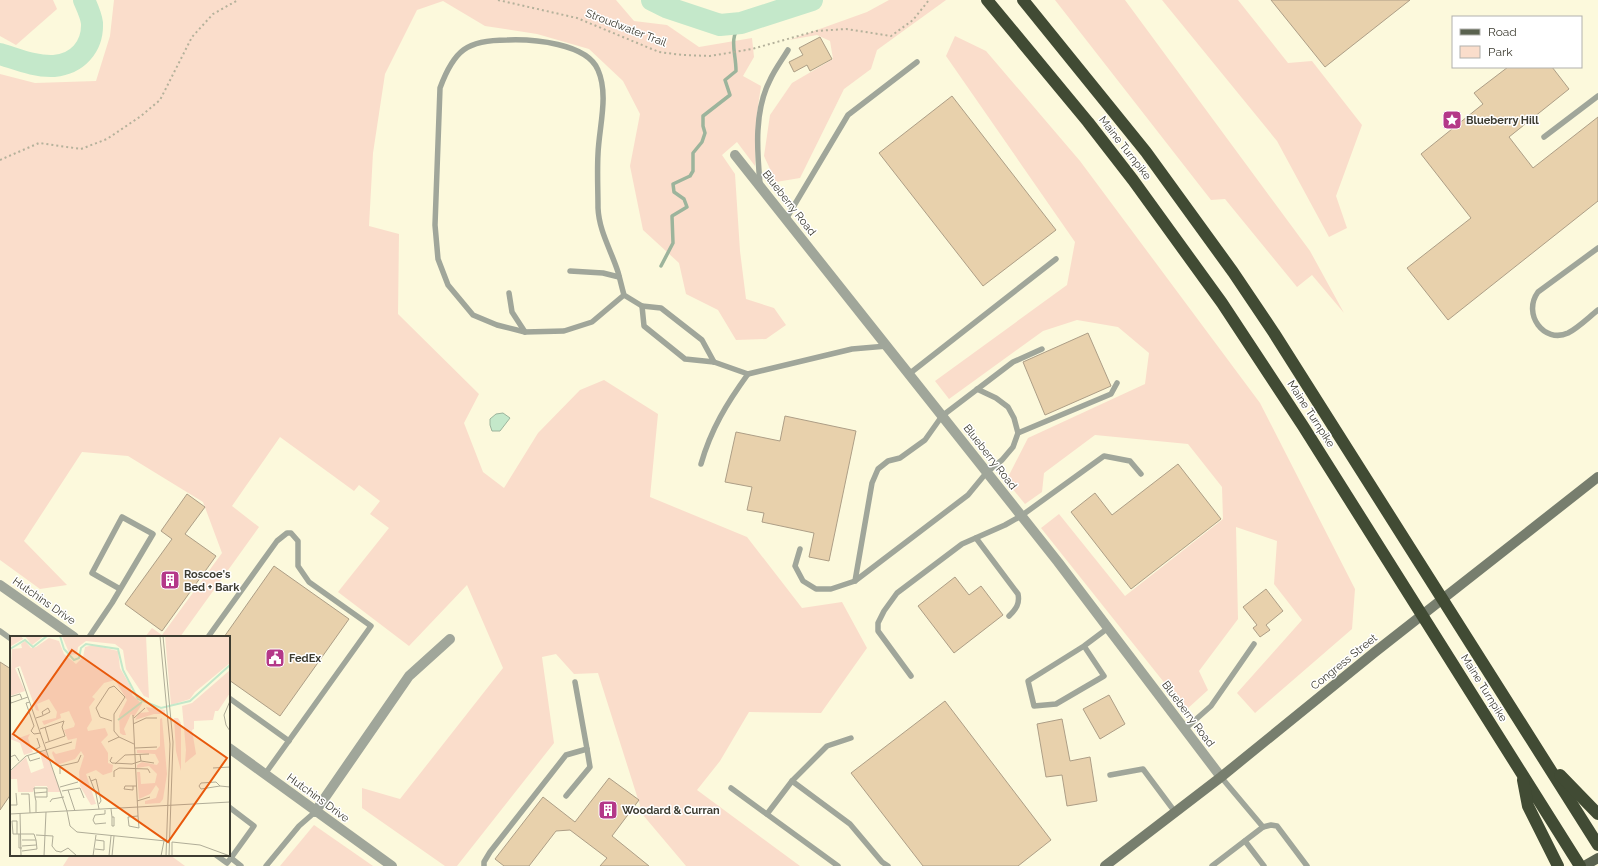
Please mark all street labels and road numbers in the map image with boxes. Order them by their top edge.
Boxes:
street label: Stroudwater Trail [584,7,668,49]
street label: Maine Turnpike [1096,114,1154,183]
street label: Blueberry Road [760,168,819,238]
street label: Maine Turnpike [1285,378,1338,450]
street label: Blueberry Road [961,422,1020,492]
street label: Hutchins Drive [10,574,78,628]
street label: Congress Street [1308,631,1380,693]
street label: Maine Turnpike [1458,652,1510,725]
street label: Blueberry Road [1159,678,1217,750]
street label: Hutchins Drive [284,771,352,825]

